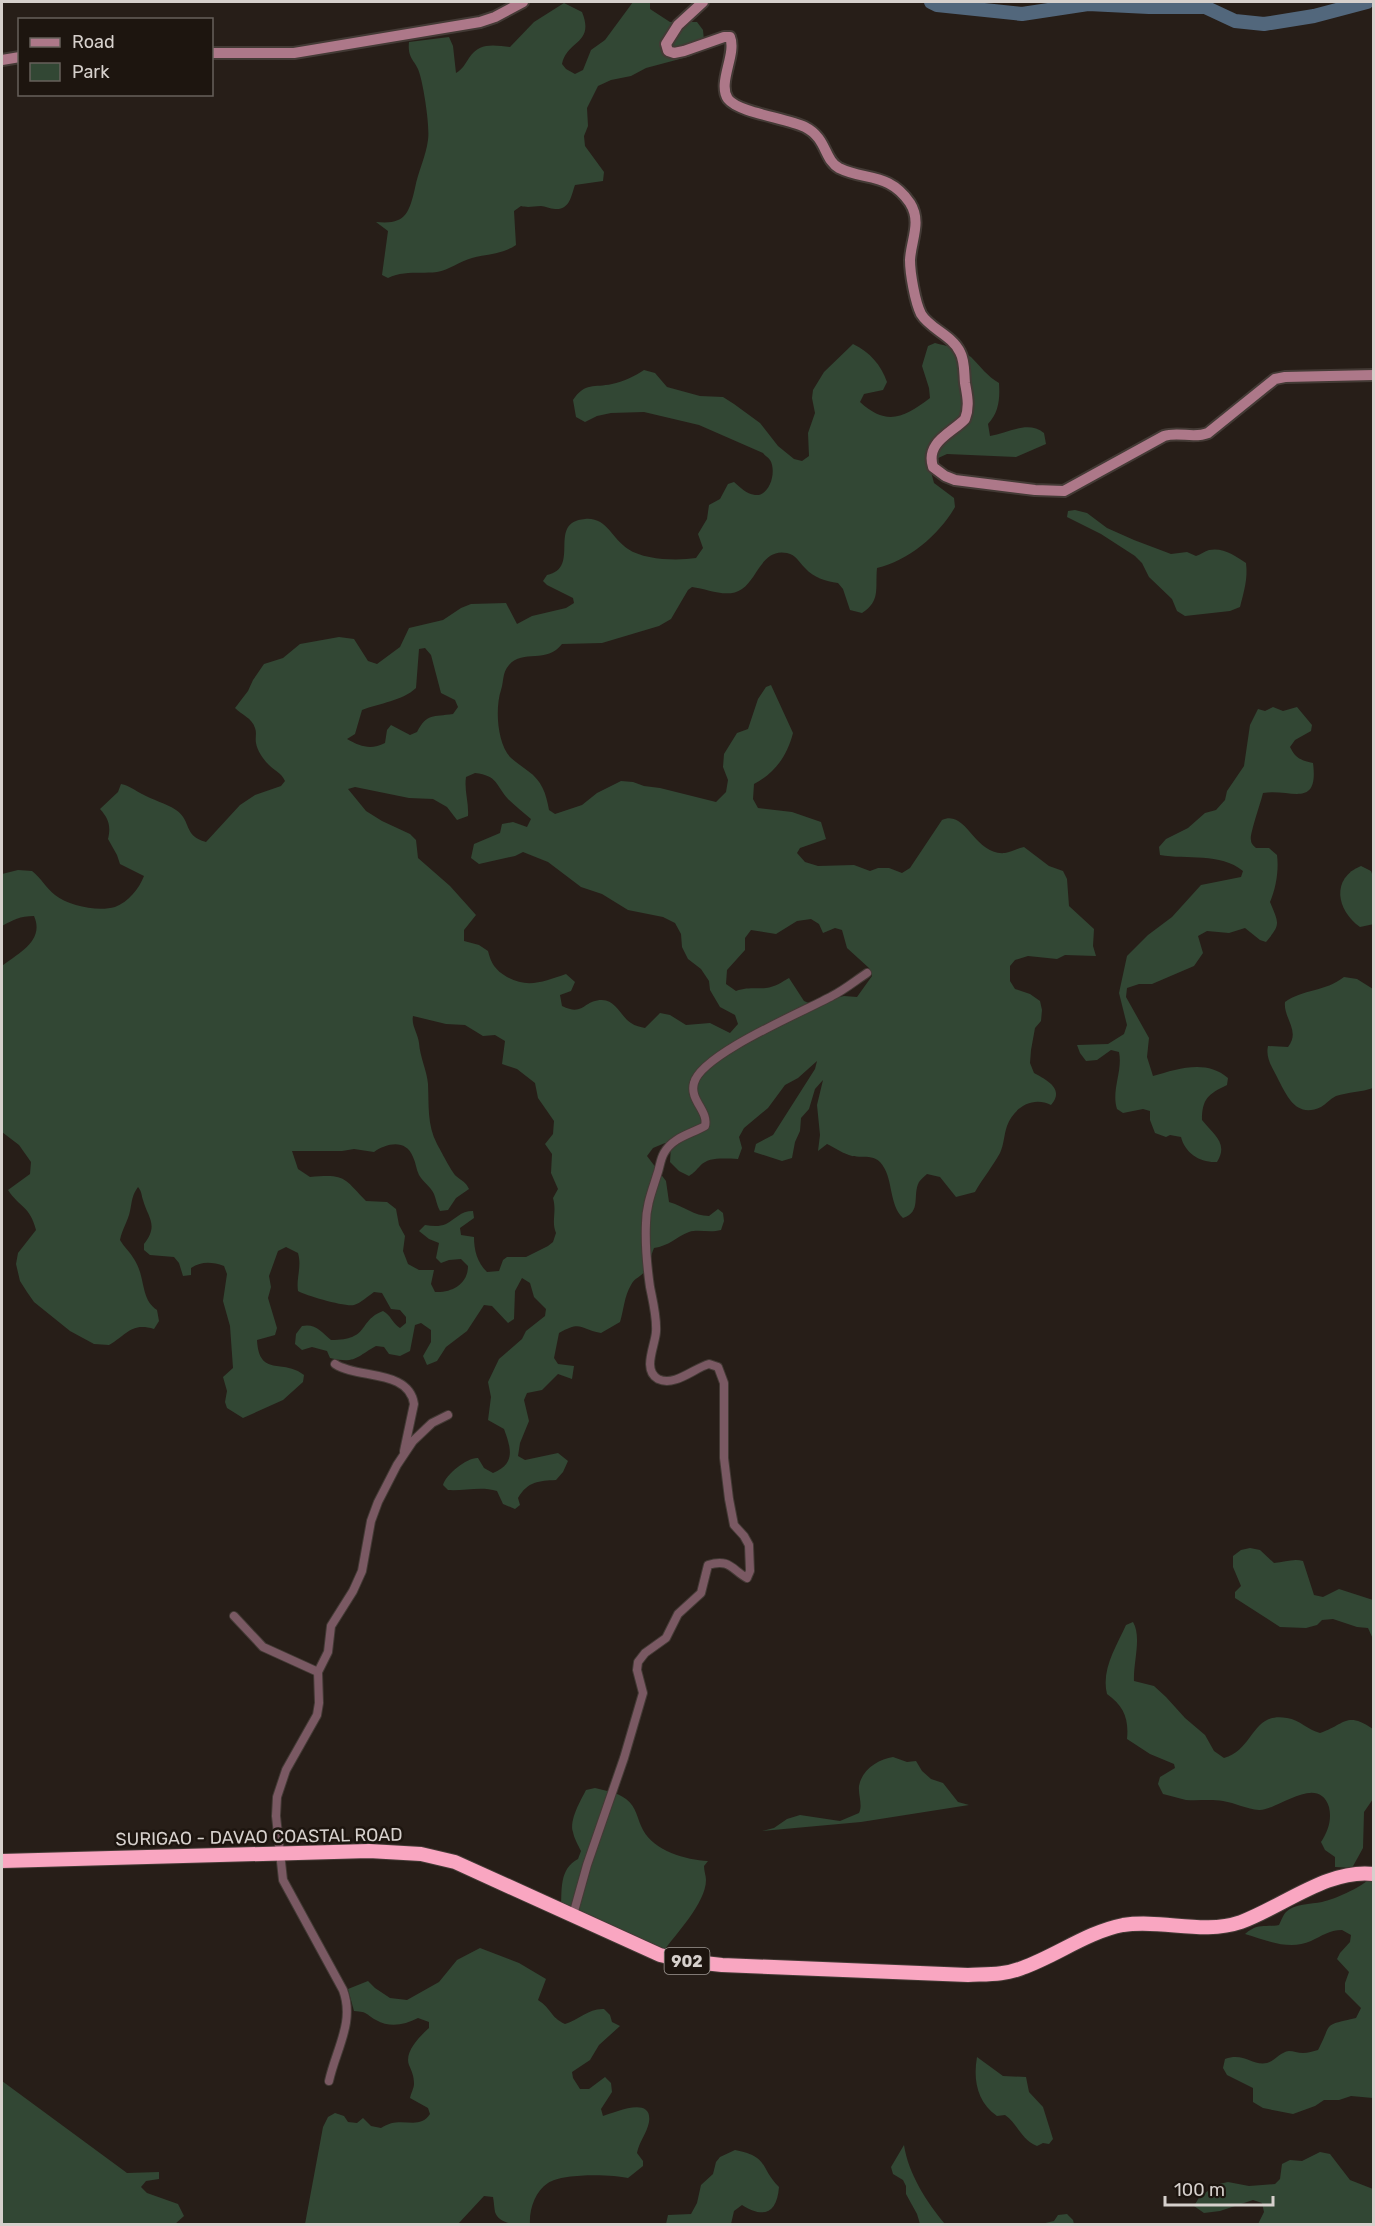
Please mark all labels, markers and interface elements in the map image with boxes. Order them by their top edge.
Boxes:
legend [18,18,213,96]
text: Road [72,31,115,53]
text: Park [72,61,110,83]
street label: SURIGAO - DAVAO COASTAL ROAD [115,1823,403,1851]
road number: 902 [664,1948,710,1974]
scale bar [1165,2169,1273,2207]
text: 100 m [1174,2179,1225,2201]

